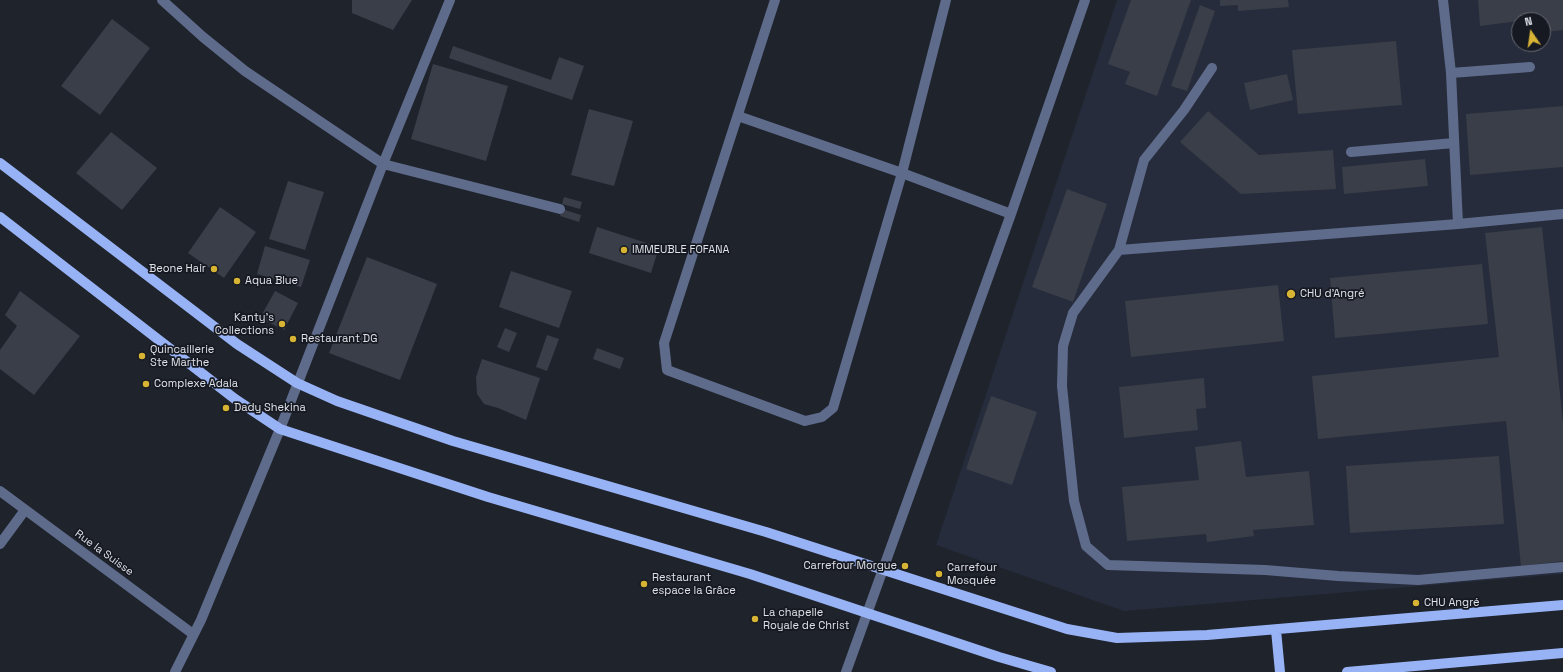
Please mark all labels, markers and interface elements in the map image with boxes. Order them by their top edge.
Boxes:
north arrow [1511,12,1551,52]
text: N [1523,14,1534,29]
place label: IMMEUBLE FOFANA [632,243,729,257]
marker: IMMEUBLE FOFANA [619,245,629,255]
place label: Beone Hair [149,262,206,276]
marker: Beone Hair [209,264,219,274]
place label: Aqua Blue [245,274,298,288]
marker: Aqua Blue [232,276,242,286]
place label: CHU d'Angré [1300,287,1365,301]
marker: CHU d'Angré [1285,288,1297,300]
place label: Kanty's Collections [215,311,274,337]
marker: Kanty's Collections [277,319,287,329]
place label: Restaurant DG [301,332,377,346]
marker: Restaurant DG [288,334,298,344]
place label: Quincaillerie Ste Marthe [150,343,214,369]
marker: Quincaillerie Ste Marthe [137,351,147,361]
place label: Complexe Adala [154,377,238,391]
marker: Complexe Adala [141,379,151,389]
place label: Dady Shekina [234,401,306,415]
marker: Dady Shekina [221,403,231,413]
street label: Rue la Suisse [72,527,136,579]
place label: Carrefour Morgue [804,559,897,573]
marker: Carrefour Morgue [900,561,910,571]
place label: Carrefour Mosquée [947,561,997,587]
marker: Carrefour Mosquée [934,569,944,579]
place label: Restaurant espace la Grâce [652,571,736,597]
marker: Restaurant espace la Grâce [639,579,649,589]
place label: CHU Angré [1424,596,1480,610]
marker: CHU Angré [1411,598,1421,608]
place label: La chapelle Royale de Christ [763,606,850,632]
marker: La chapelle Royale de Christ [750,614,760,624]

